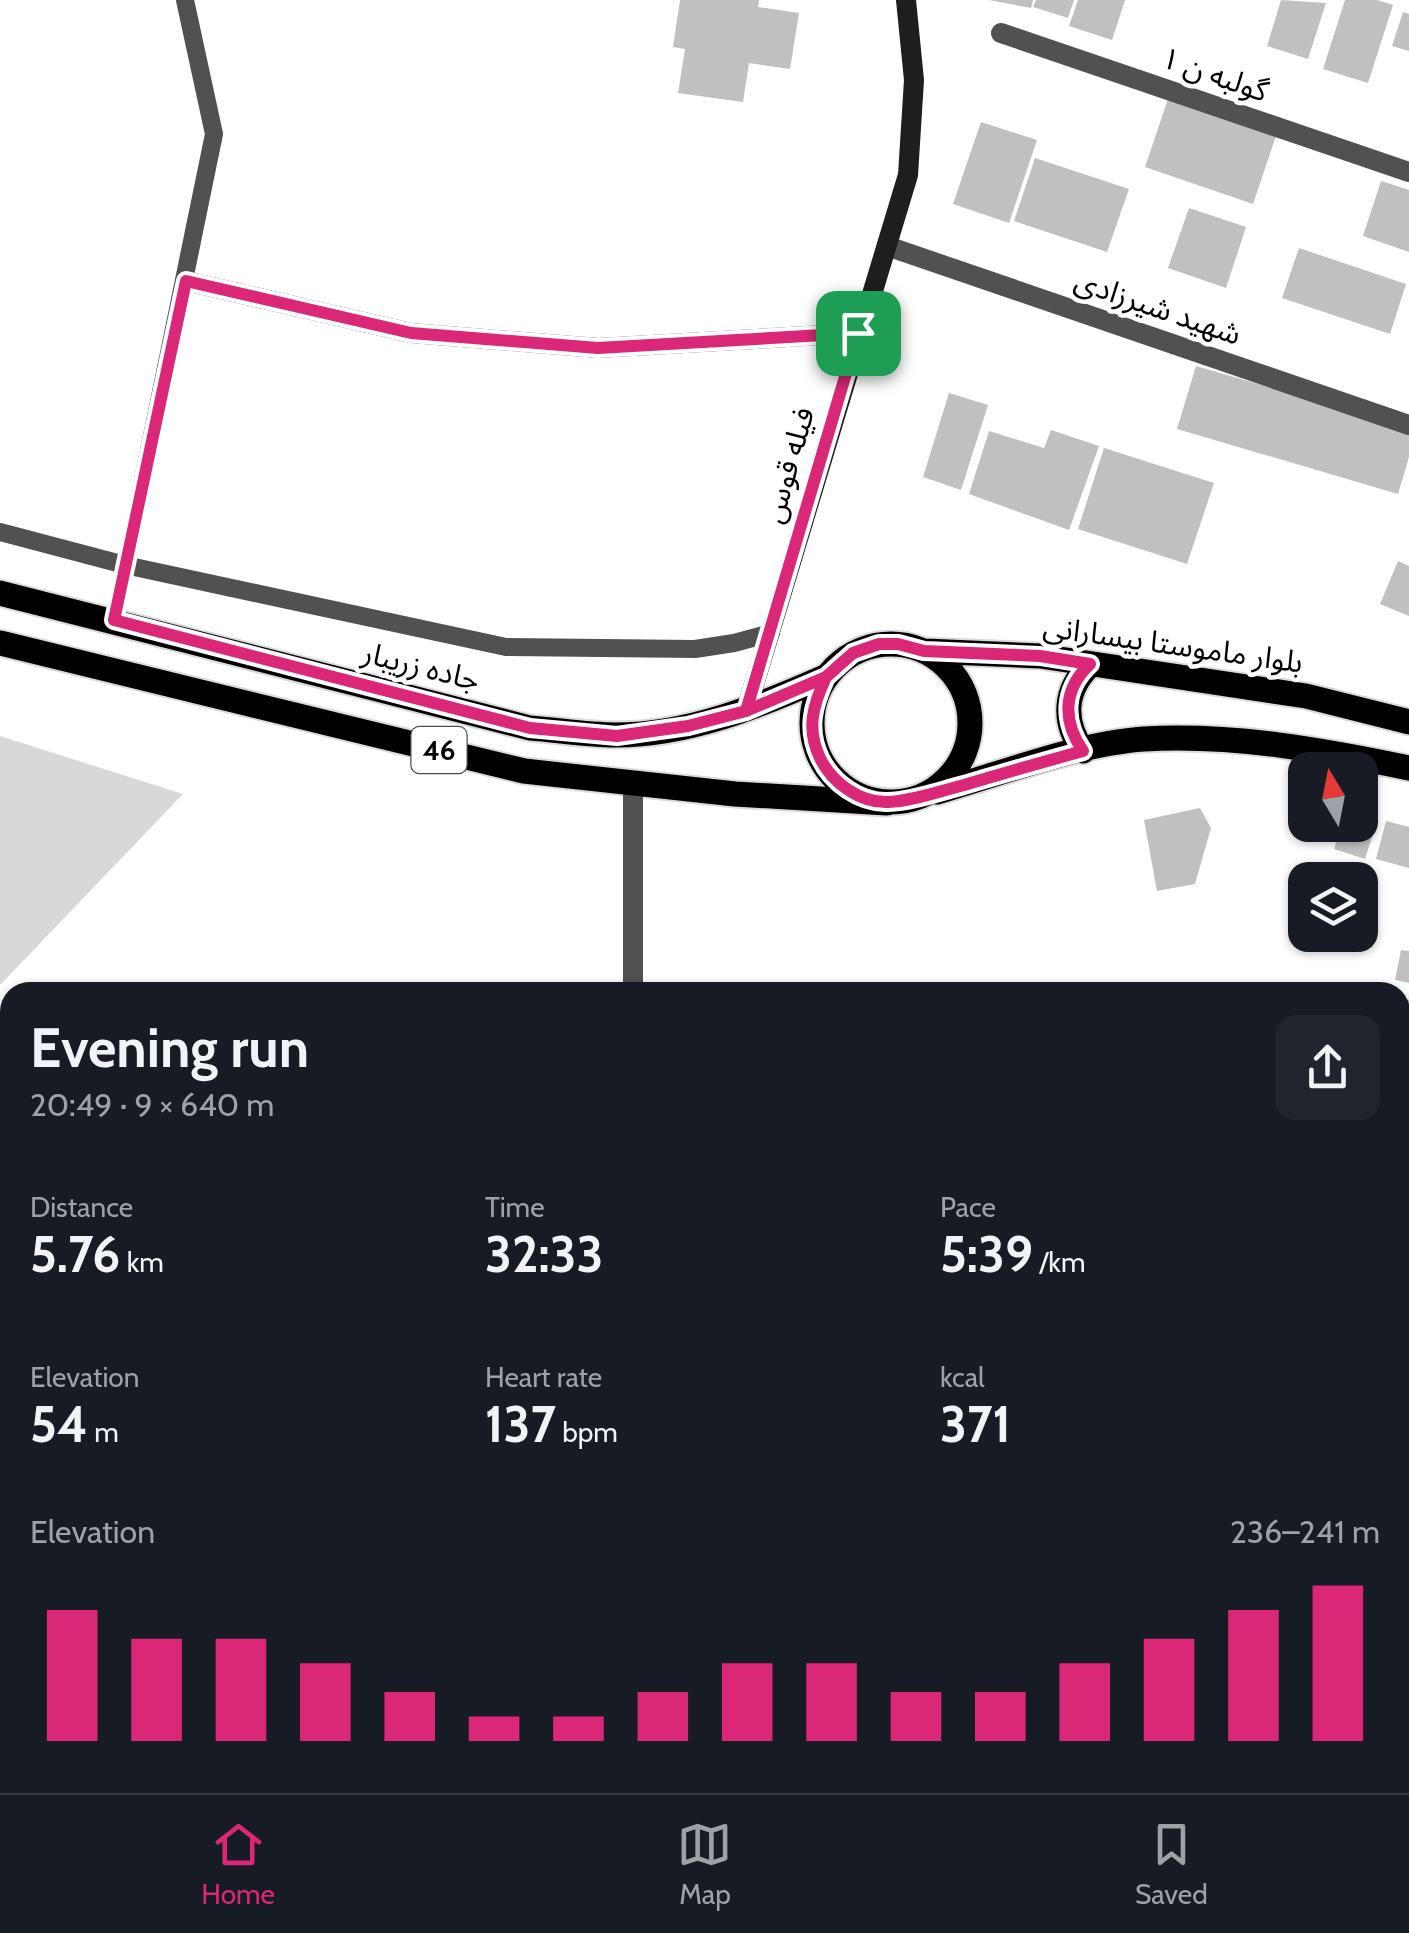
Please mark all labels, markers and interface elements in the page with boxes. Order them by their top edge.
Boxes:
street label: گولبه ن ۱ [1157,39,1274,110]
street label: شهید شیرزادی [1070,261,1246,353]
pin [816,291,901,376]
icon: arrive [831,306,886,361]
street label: فیله قوس [754,403,822,527]
street label: بلوار ماموستا بیسارانی [1041,607,1305,681]
street label: جاده زریبار [357,633,484,698]
road number: 46 [412,727,466,773]
north arrow [1288,752,1378,842]
map controls [1288,752,1378,952]
button: layers [1288,862,1378,952]
text: Evening run [30,1014,309,1081]
button: share [1275,1015,1380,1120]
text: 20:49 · 9 × 640 m [30,1085,274,1124]
text: Distance [30,1190,133,1224]
text: Time [485,1190,545,1224]
text: Pace [940,1190,996,1224]
text: 5.76 [30,1224,120,1285]
text: 32:33 [485,1224,603,1285]
text: 5:39 [940,1224,1033,1285]
text: km [120,1245,164,1279]
text: /km [1033,1245,1085,1279]
text: Elevation [30,1360,139,1394]
text: Heart rate [485,1360,602,1394]
text: kcal [940,1360,985,1394]
text: 54 [30,1394,88,1455]
text: 137 [485,1394,556,1455]
text: 371 [940,1394,1011,1455]
text: m [88,1415,119,1449]
text: bpm [556,1415,618,1449]
text: Elevation [30,1512,155,1551]
text: 236–241 m [1230,1512,1380,1551]
tab: Home [201,1817,275,1911]
tab: Map [677,1817,732,1911]
tab: Saved [1135,1817,1208,1911]

